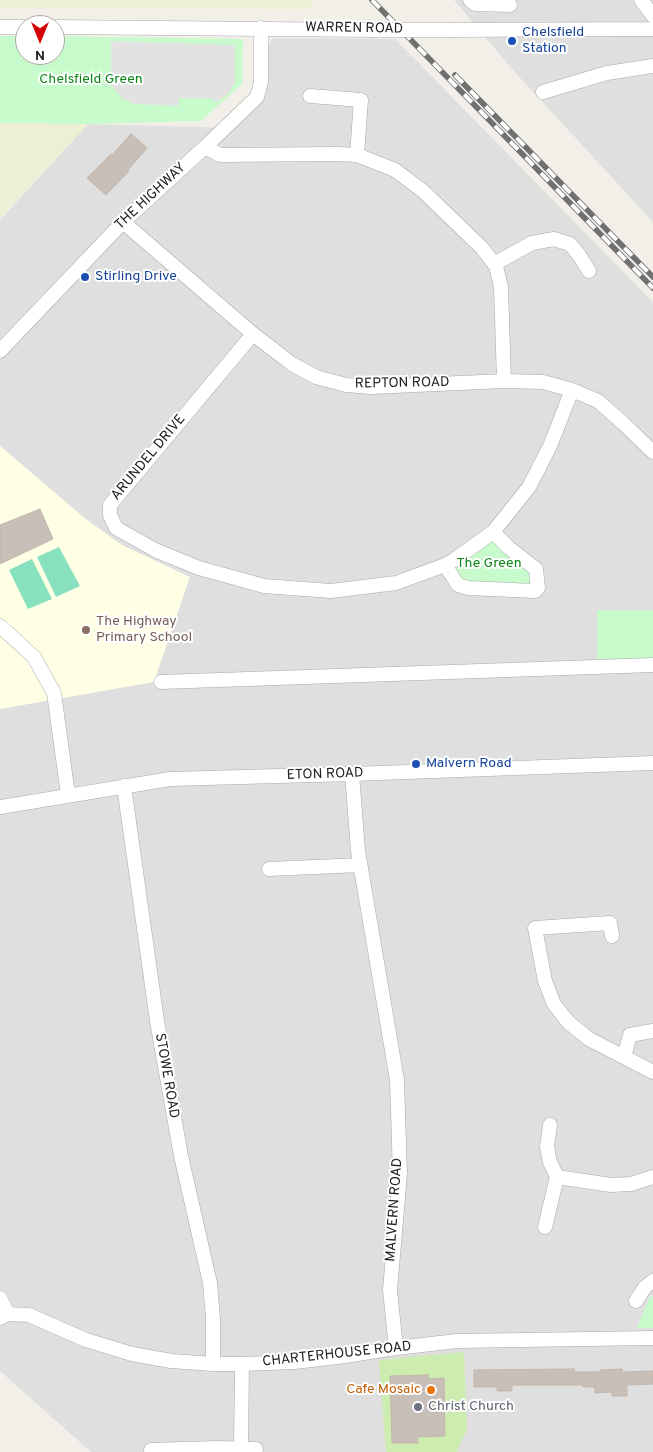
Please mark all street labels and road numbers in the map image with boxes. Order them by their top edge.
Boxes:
street label: WARREN ROAD [305,20,403,38]
street label: THE HIGHWAY [112,160,190,234]
street label: REPTON ROAD [354,375,450,393]
street label: ARUNDEL DRIVE [108,412,190,504]
street label: ETON ROAD [286,765,364,785]
street label: STOWE ROAD [150,1032,182,1120]
street label: MALVERN ROAD [383,1157,407,1263]
street label: CHARTERHOUSE ROAD [262,1339,412,1371]

